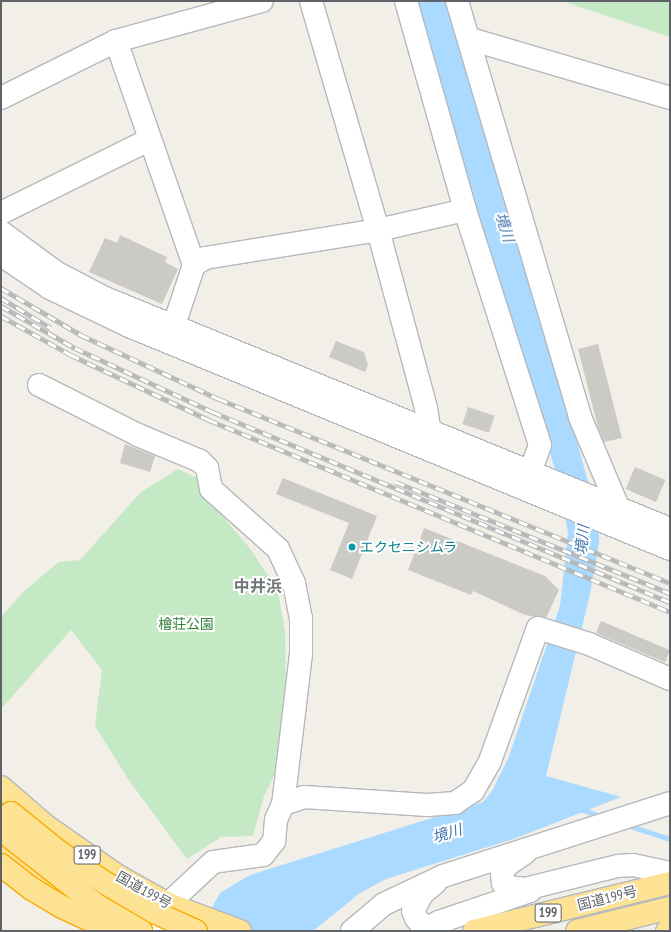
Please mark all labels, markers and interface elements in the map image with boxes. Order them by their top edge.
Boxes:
water label: 境川 [492,210,518,244]
water label: 境川 [571,524,593,556]
place label: エクセニシムラ [360,539,458,555]
marker: エクセニシムラ [347,542,357,552]
district label: 中井浜 [234,576,282,596]
park label: 檜荘公園 [158,616,214,632]
water label: 境川 [430,820,464,846]
road number: 199 [73,844,101,866]
street label: 国道199号 [113,868,175,912]
street label: 国道199号 [575,882,639,914]
road number: 199 [534,902,562,924]

